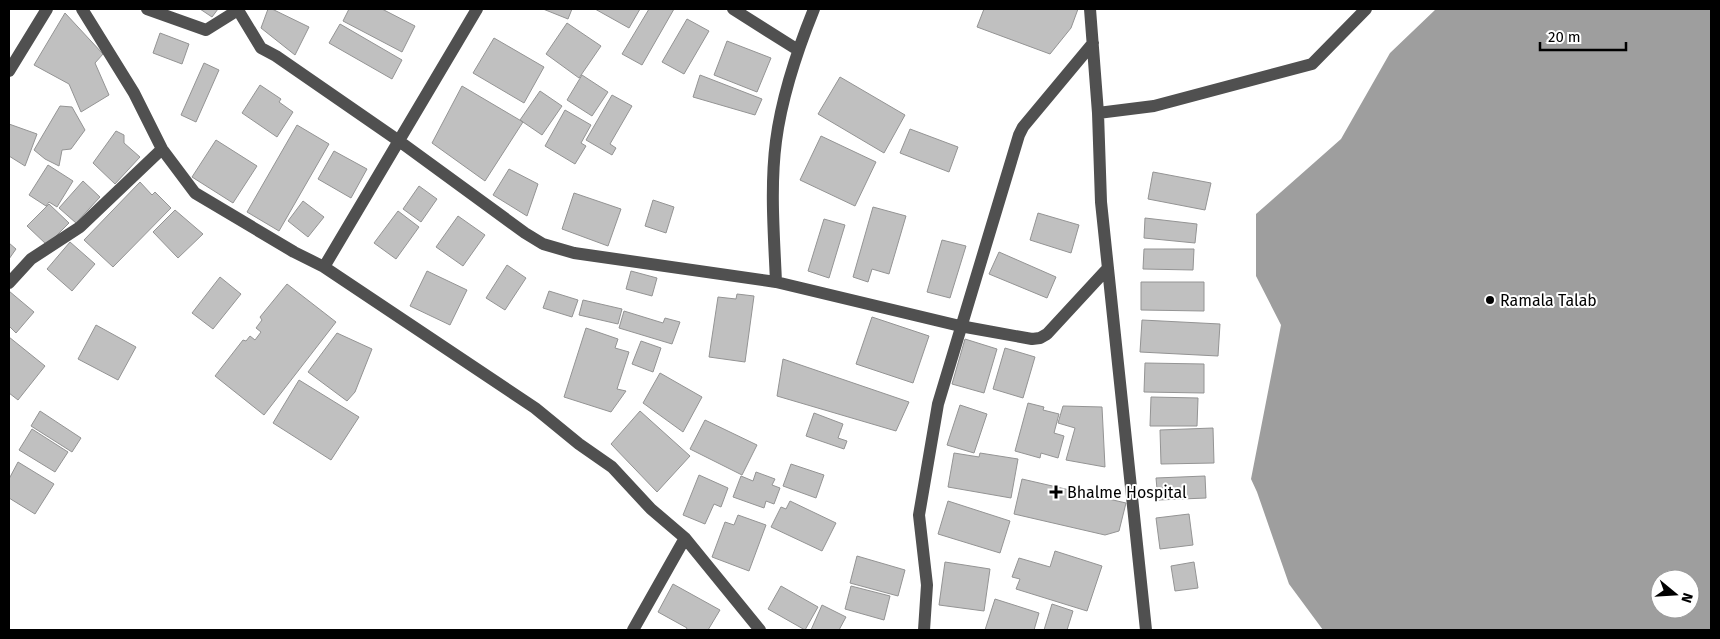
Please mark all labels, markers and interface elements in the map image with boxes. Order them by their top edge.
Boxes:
scale bar [1540,20,1626,52]
text: 20 m [1548,28,1581,46]
place label: Ramala Talab [1500,291,1597,310]
marker: Ramala Talab [1484,294,1496,306]
place label: Bhalme Hospital [1067,483,1187,502]
marker: Bhalme Hospital [1049,485,1063,499]
north arrow [1650,569,1700,619]
text: N [1677,591,1696,605]

